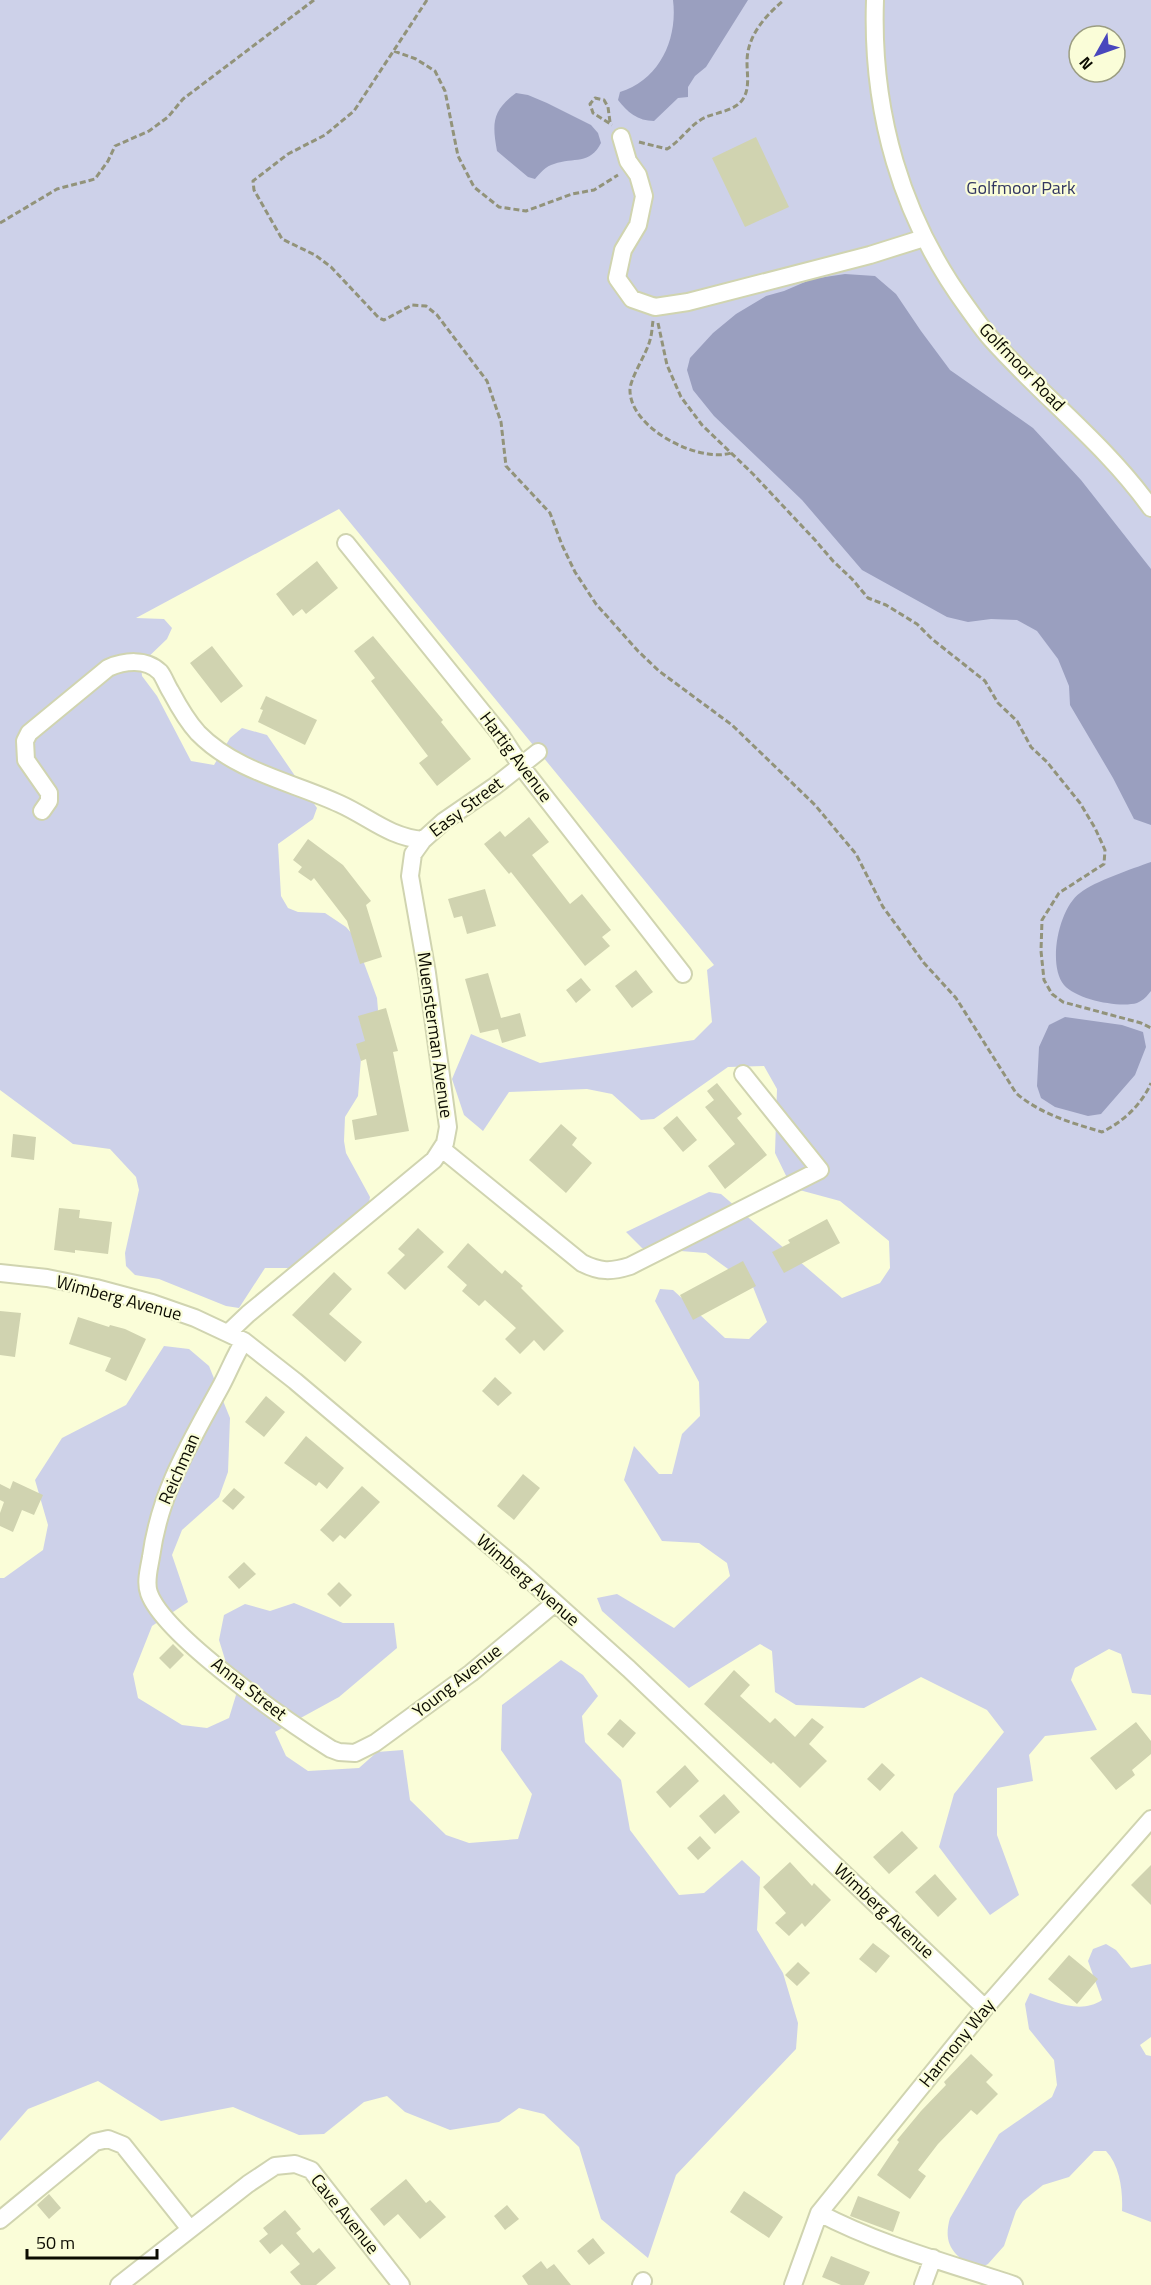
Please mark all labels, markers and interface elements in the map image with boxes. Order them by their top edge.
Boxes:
north arrow [1067,24,1127,84]
text: N [1073,52,1098,76]
park label: Golfmoor Park [966,174,1076,201]
street label: Golfmoor Road [973,316,1072,417]
street label: Hartig Avenue [473,706,559,808]
street label: Easy Street [423,769,509,843]
street label: Muensterman Avenue [410,950,461,1120]
street label: Wimberg Avenue [53,1268,185,1327]
street label: Reichman [151,1429,206,1509]
street label: Wimberg Avenue [471,1527,586,1632]
street label: Young Avenue [406,1637,507,1724]
street label: Anna Street [206,1650,293,1727]
street label: Wimberg Avenue [828,1857,941,1965]
street label: Harmony Way [912,1992,1001,2093]
street label: Cave Avenue [305,2168,386,2260]
scale bar [27,2222,158,2260]
text: 50 m [36,2229,75,2256]

